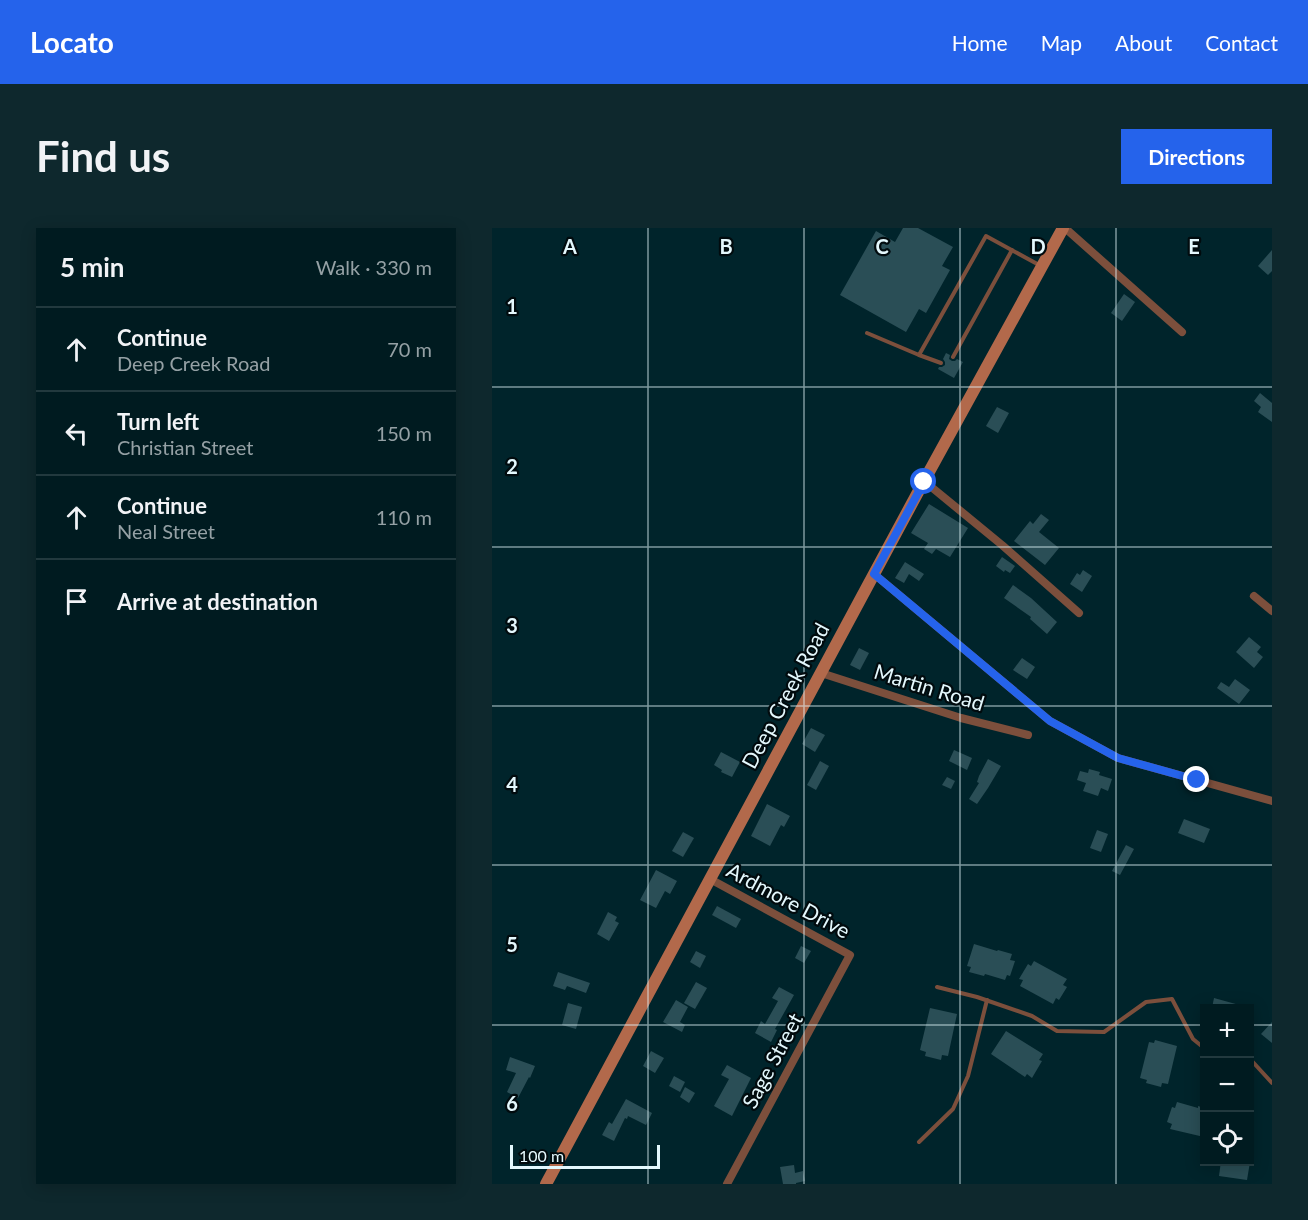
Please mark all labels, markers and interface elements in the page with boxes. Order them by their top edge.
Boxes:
text: Locato [30,25,114,59]
text: Home [952,30,1008,55]
text: Map [1041,30,1082,55]
text: About [1115,30,1172,55]
text: Contact [1205,30,1278,55]
button: Directions [1121,129,1272,184]
text: Find us [36,131,170,181]
text: A [562,234,577,258]
text: B [719,234,733,258]
text: C [875,234,889,258]
text: D [1030,234,1046,258]
text: E [1188,234,1200,258]
text: 5 min [60,251,124,283]
text: Walk · 330 m [316,255,432,279]
text: 1 [506,294,518,318]
text: Continue [117,324,207,351]
icon: ahead [60,333,93,366]
text: 70 m [387,337,432,361]
text: Deep Creek Road [117,351,270,375]
text: Turn left [117,408,199,435]
icon: left [60,417,93,450]
text: 150 m [376,421,432,445]
text: Christian Street [117,435,253,459]
text: 2 [506,454,518,478]
route start [910,468,936,494]
text: Continue [117,492,207,519]
icon: ahead [60,501,93,534]
text: 110 m [376,505,432,529]
text: Neal Street [117,519,215,543]
icon: arrive [60,585,93,618]
text: Arrive at destination [117,588,318,615]
text: 3 [506,613,518,637]
street label: Deep Creek Road [736,618,834,772]
street label: Martin Road [871,658,988,715]
route end [1183,766,1209,792]
text: 4 [506,772,518,796]
street label: Ardmore Drive [723,857,855,943]
text: 5 [506,932,518,956]
map controls [1200,1004,1254,1166]
button: + [1200,1004,1254,1058]
street label: Sage Street [736,1008,807,1112]
button: − [1200,1058,1254,1112]
text: 6 [506,1091,518,1115]
button: locate [1200,1112,1254,1166]
scale bar [510,1142,660,1170]
text: 100 m [519,1146,564,1165]

